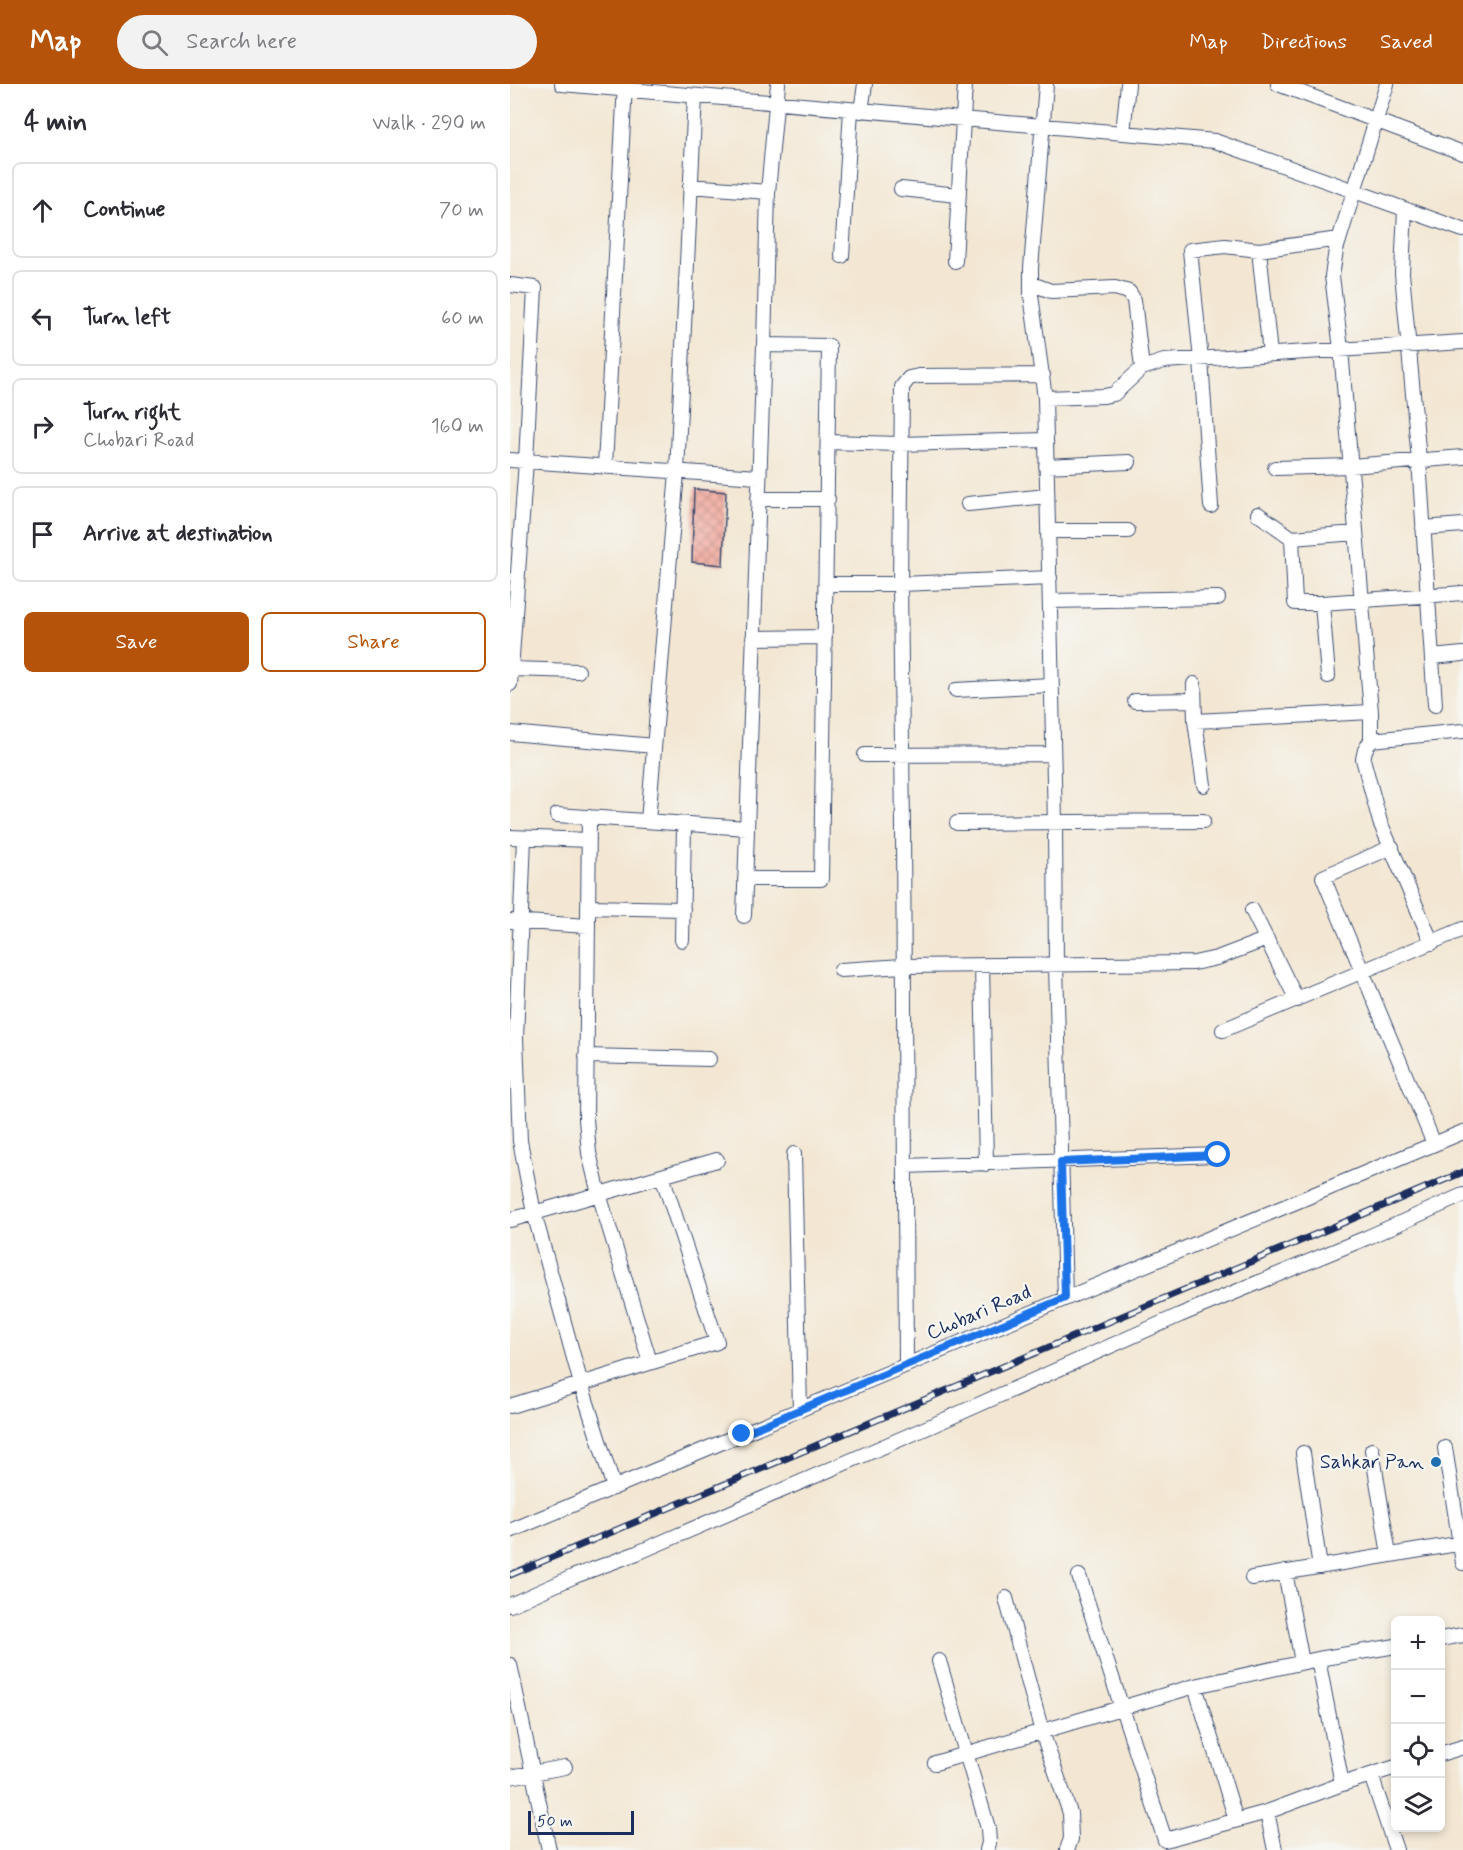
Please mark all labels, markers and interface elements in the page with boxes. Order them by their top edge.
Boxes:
search box [117,15,537,69]
text: Map [30,24,81,61]
icon: search [138,26,171,59]
text: Search here [186,28,297,56]
text: Map [1189,28,1228,56]
text: Directions [1261,28,1347,56]
text: Saved [1380,28,1433,56]
text: 4 min [24,106,87,140]
text: Walk · 290 m [372,110,486,137]
icon: ahead [26,194,59,227]
text: Continue [83,196,165,224]
text: 70 m [439,197,484,224]
icon: left [26,302,59,335]
text: Turn left [83,304,171,332]
text: 60 m [441,305,484,332]
text: Turn right [83,399,181,427]
icon: right [26,410,59,443]
text: 160 m [431,413,484,440]
text: Chobari Road [83,427,194,454]
icon: arrive [26,518,59,551]
text: Arrive at destination [83,520,273,548]
button: Save [24,612,249,672]
button: Share [261,612,486,672]
route start [1204,1141,1230,1167]
street label: Chobari Road [923,1279,1035,1347]
route end [728,1420,754,1446]
place label: Sahkar Pan [1320,1449,1424,1476]
marker: Sahkar Pan [1429,1455,1443,1469]
map controls [1391,1616,1445,1832]
button: + [1391,1616,1445,1670]
button: − [1391,1670,1445,1724]
button: locate [1391,1724,1445,1778]
button: layers [1391,1778,1445,1832]
scale bar [528,1808,634,1836]
text: 50 m [537,1811,573,1832]

